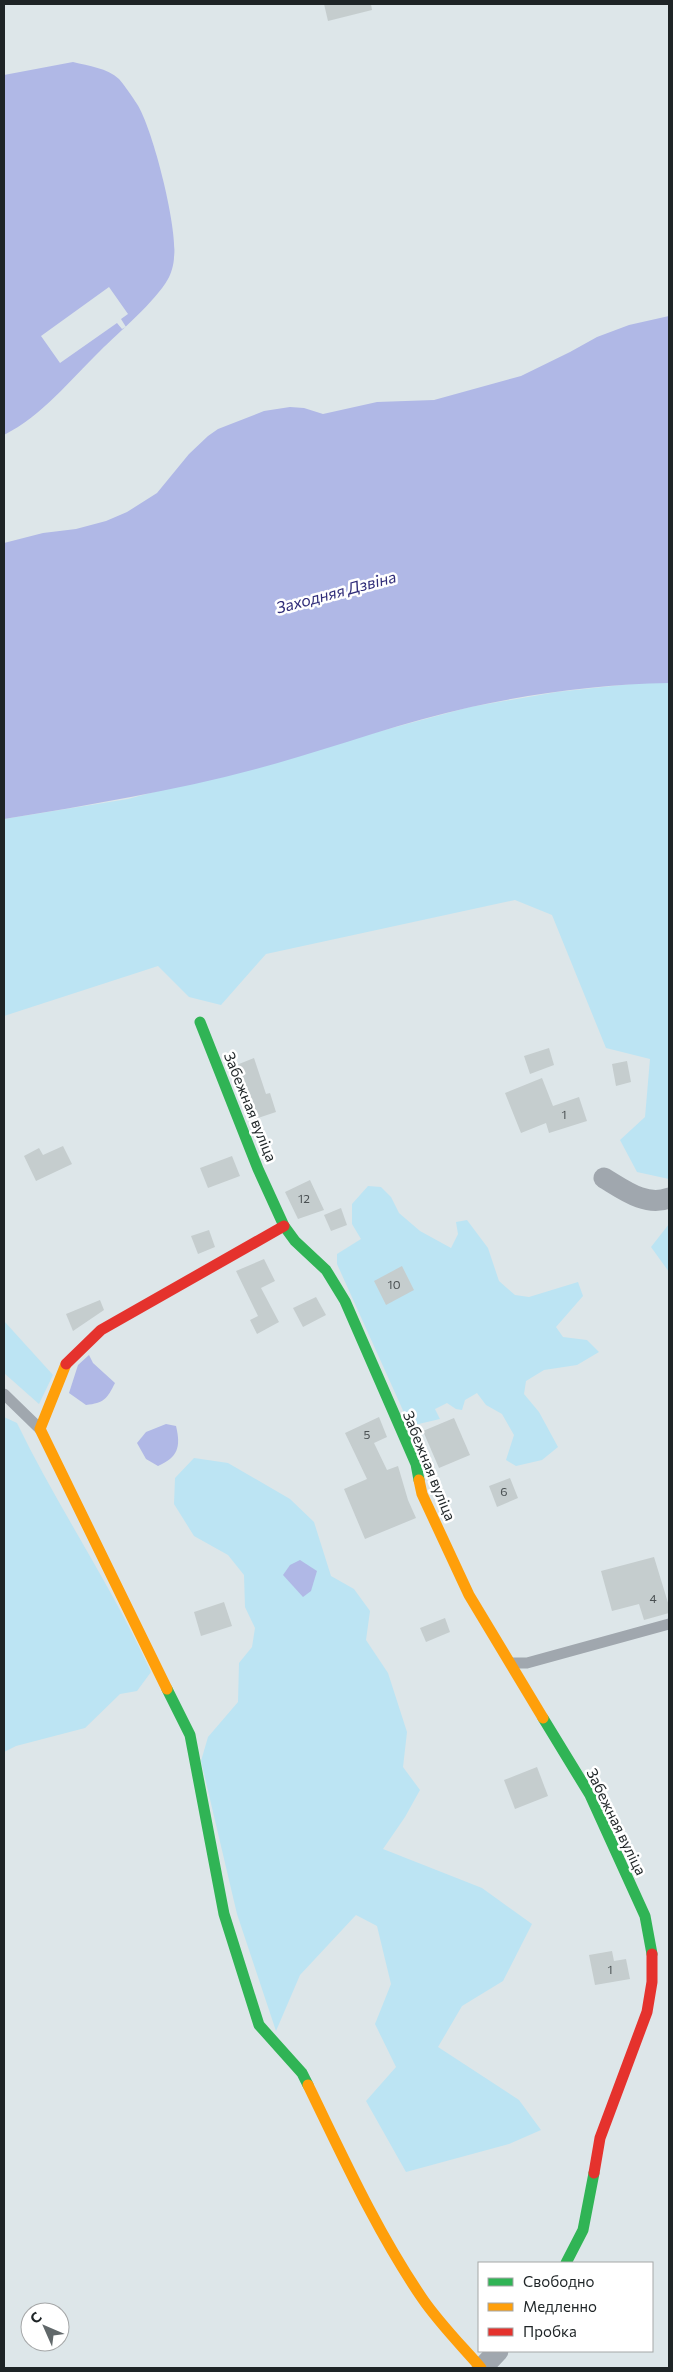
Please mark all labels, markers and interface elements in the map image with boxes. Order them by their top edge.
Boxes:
water label: Заходняя Дзвіна [274,566,398,617]
street label: Забежная вуліца [221,1049,281,1164]
house number: 1 [561,1107,567,1121]
house number: 12 [298,1191,310,1205]
house number: 10 [388,1277,401,1291]
street label: Забежная вуліца [400,1408,460,1523]
house number: 5 [364,1427,371,1441]
house number: 6 [500,1484,508,1498]
house number: 4 [649,1591,657,1605]
street label: Забежная вуліца [583,1765,651,1878]
house number: 1 [607,1962,613,1976]
legend [478,2262,653,2352]
text: Свободно [523,2272,594,2290]
text: Медленно [523,2297,597,2315]
north arrow [20,2302,70,2352]
text: С [26,2308,45,2327]
text: Пробка [523,2322,577,2340]

